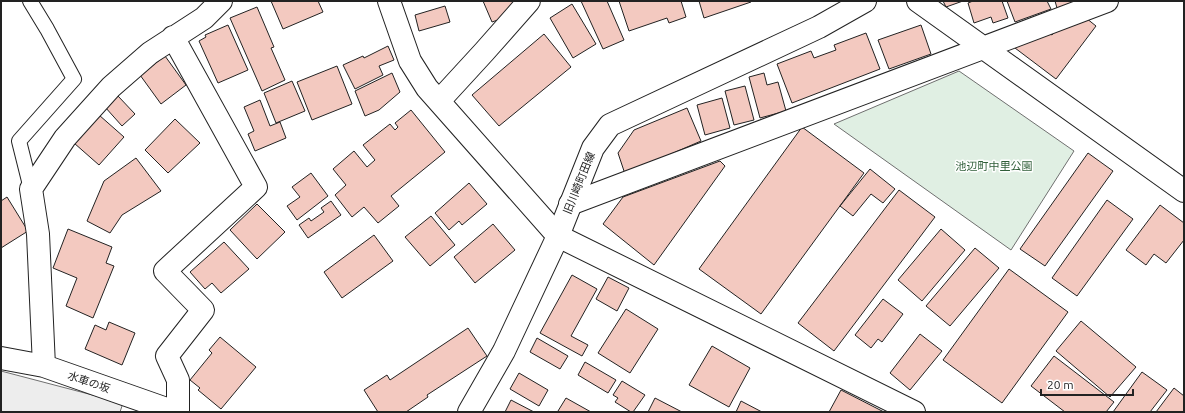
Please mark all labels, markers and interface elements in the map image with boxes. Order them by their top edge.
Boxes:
street label: 旧川崎町田線 [561,150,597,216]
park label: 池辺町中里公園 [956,160,1033,172]
street label: 水車の坂 [66,369,112,395]
scale bar [1041,371,1133,397]
text: 20 m [1047,378,1074,391]

